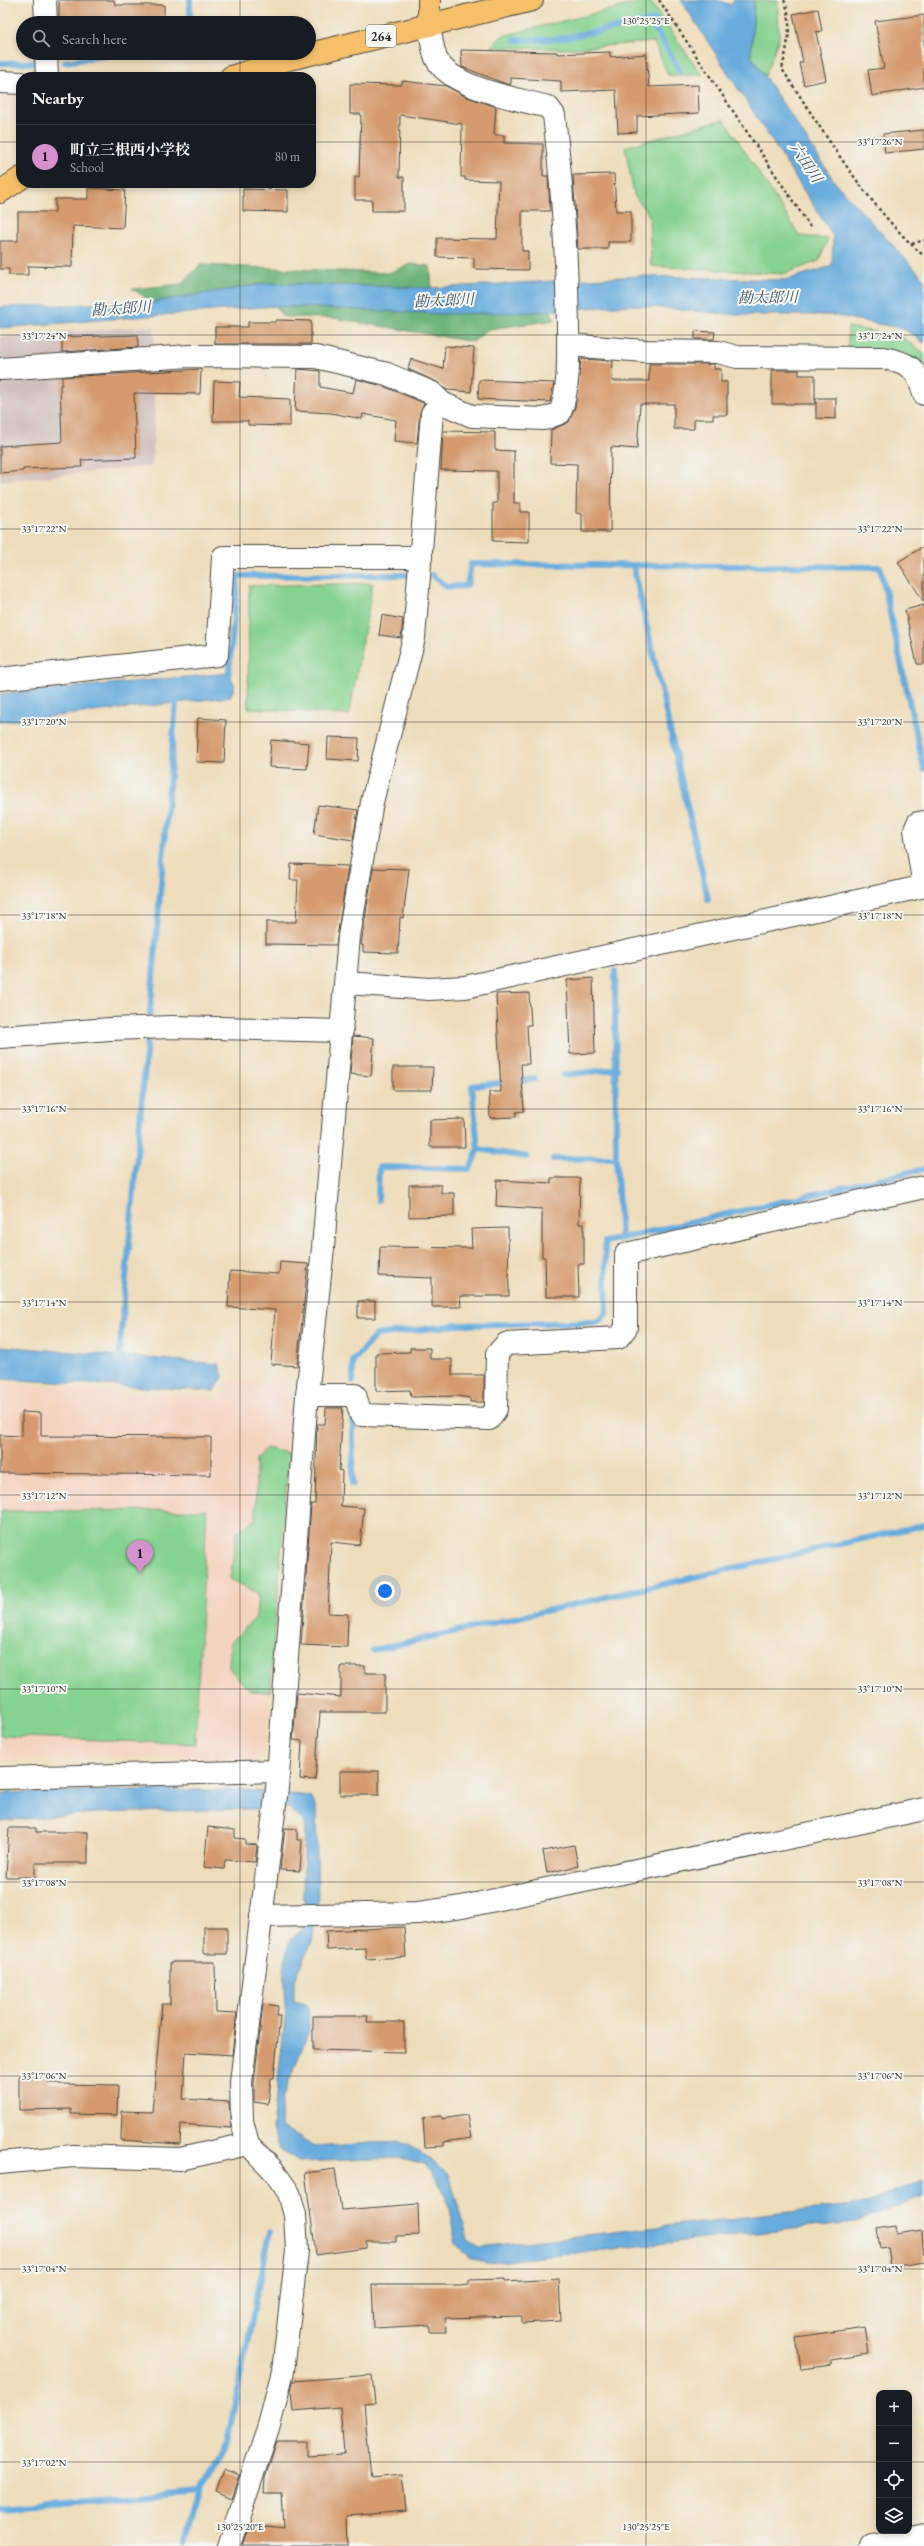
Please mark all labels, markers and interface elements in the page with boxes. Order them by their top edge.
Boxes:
text: 130°25'25"E [622,14,670,27]
search box [16,16,316,60]
road number: 264 [366,25,396,47]
icon: search [30,27,52,49]
text: Search here [62,29,127,48]
text: Nearby [32,87,84,109]
text: 33°17'26"N [858,135,903,148]
water label: 六田川 [786,138,828,188]
text: 町立三根西小学校 [70,140,190,159]
text: 1 [42,148,48,165]
text: 80 m [275,148,300,165]
text: School [70,159,104,176]
water label: 勘太郎川 [738,287,800,307]
water label: 勘太郎川 [414,289,476,311]
water label: 勘太郎川 [90,296,154,320]
text: 33°17'24"N [22,329,67,342]
text: 33°17'24"N [858,329,903,342]
text: 33°17'22"N [22,522,67,535]
text: 33°17'22"N [858,522,903,535]
text: 33°17'20"N [22,715,67,728]
text: 33°17'20"N [858,715,903,728]
text: 33°17'18"N [22,909,67,922]
text: 33°17'18"N [858,909,903,922]
text: 33°17'16"N [22,1102,67,1115]
text: 33°17'16"N [858,1102,903,1115]
text: 33°17'14"N [22,1296,67,1309]
text: 33°17'14"N [858,1296,903,1309]
text: 33°17'12"N [22,1489,67,1502]
text: 33°17'12"N [858,1489,903,1502]
pin: 1 [127,1540,153,1573]
your location [375,1581,395,1601]
text: 33°17'10"N [22,1682,67,1695]
text: 33°17'10"N [858,1682,903,1695]
text: 33°17'08"N [22,1876,67,1889]
text: 33°17'08"N [858,1876,903,1889]
text: 33°17'06"N [22,2069,67,2082]
text: 33°17'06"N [858,2069,903,2082]
text: 33°17'04"N [22,2262,67,2275]
text: 33°17'04"N [858,2262,903,2275]
map controls [876,2390,912,2534]
button: + [876,2390,912,2426]
button: − [876,2426,912,2462]
text: 33°17'02"N [22,2456,67,2469]
button: locate [876,2462,912,2498]
button: layers [876,2498,912,2534]
text: 130°25'20"E [216,2520,264,2533]
text: 130°25'25"E [622,2520,670,2533]

